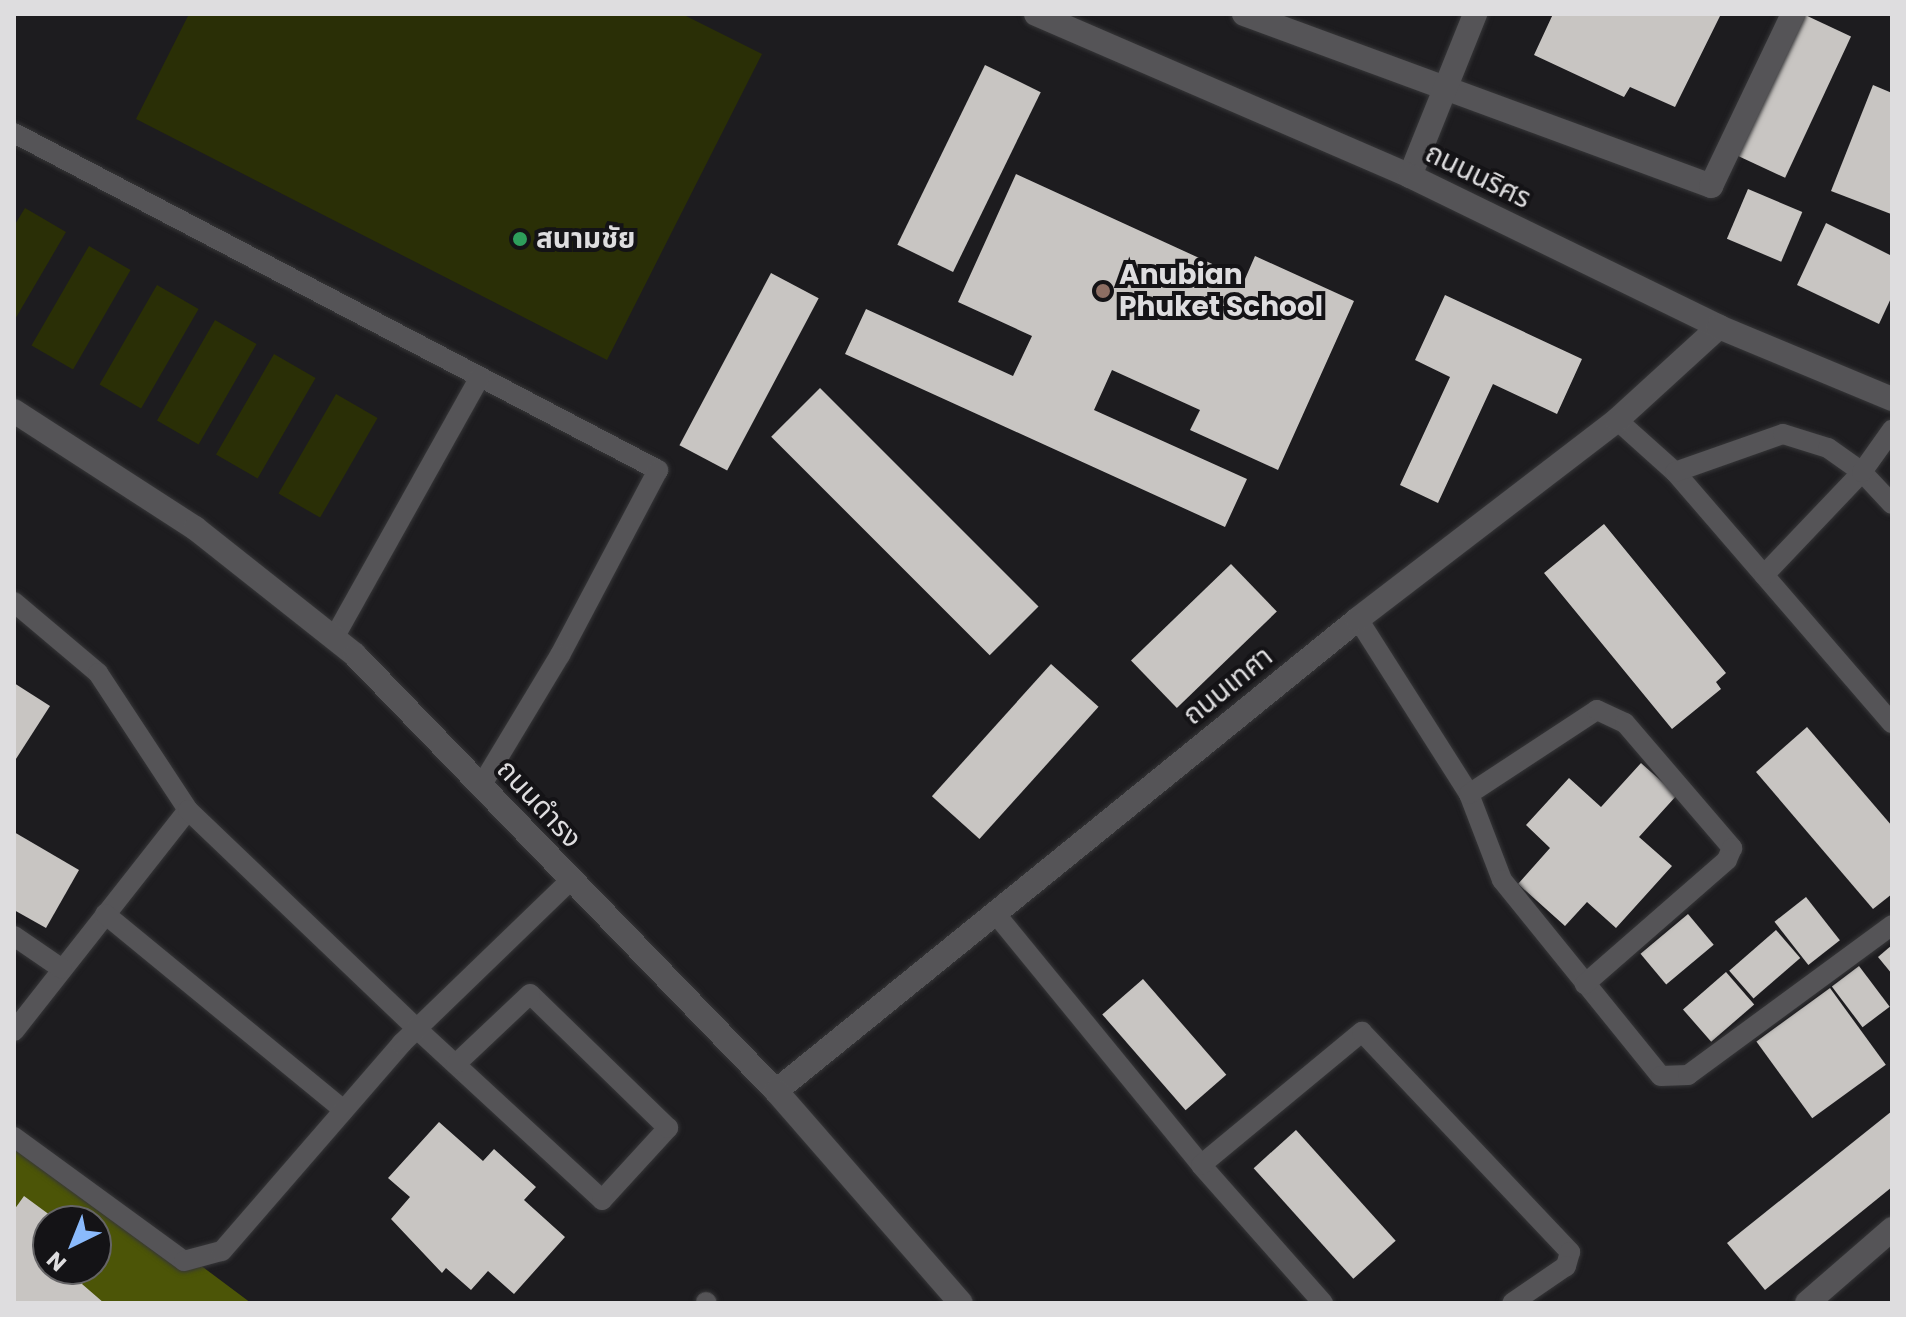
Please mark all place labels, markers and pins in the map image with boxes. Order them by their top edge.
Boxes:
place label: สนามชัย [536,222,635,256]
marker: สนามชัย [511,230,529,248]
place label: Anubian Phuket School [1119,258,1323,324]
marker: Anubian Phuket School [1094,282,1112,300]

